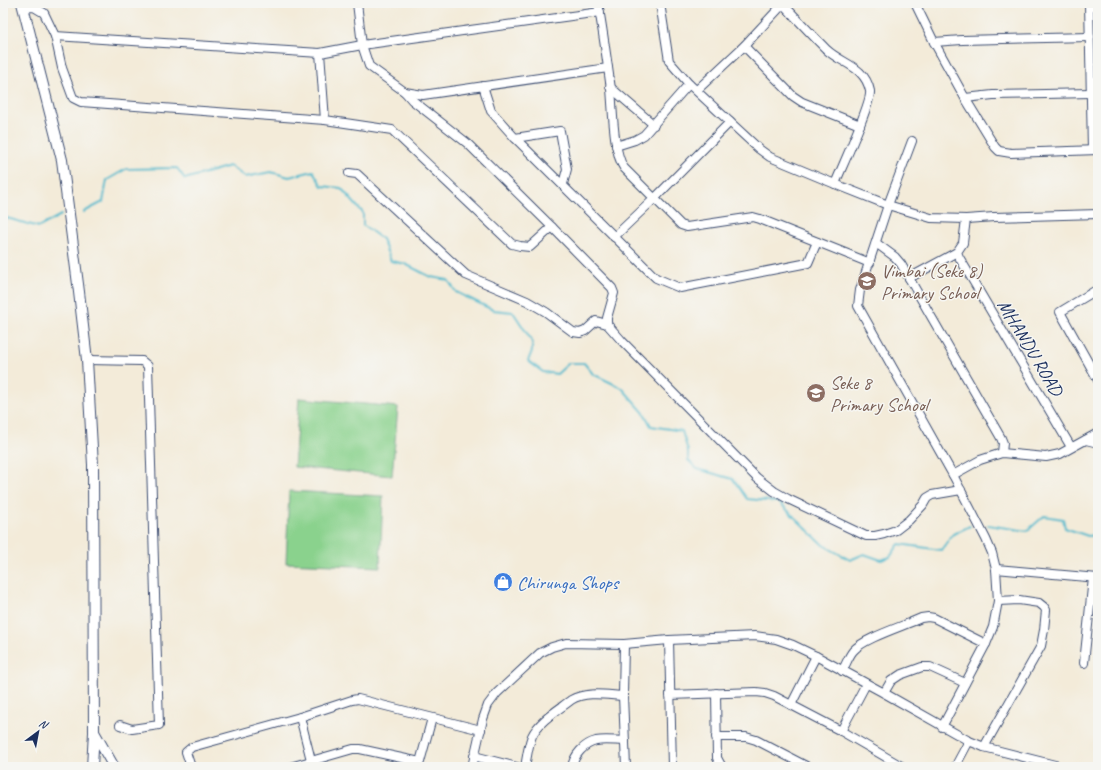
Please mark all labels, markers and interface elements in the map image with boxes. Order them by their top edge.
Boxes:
place label: Vimbai (Seke 8) Primary School [881,259,984,305]
school or university icon: Vimbai (Seke 8) Primary School [856,270,878,292]
street label: MHANDU ROAD [992,295,1069,402]
place label: Seke 8 Primary School [830,371,931,417]
school or university icon: Seke 8 Primary School [805,382,827,404]
shop icon: Chirunga Shops [492,571,514,593]
place label: Chirunga Shops [517,571,621,595]
north arrow [18,712,58,752]
text: N [37,716,52,732]

